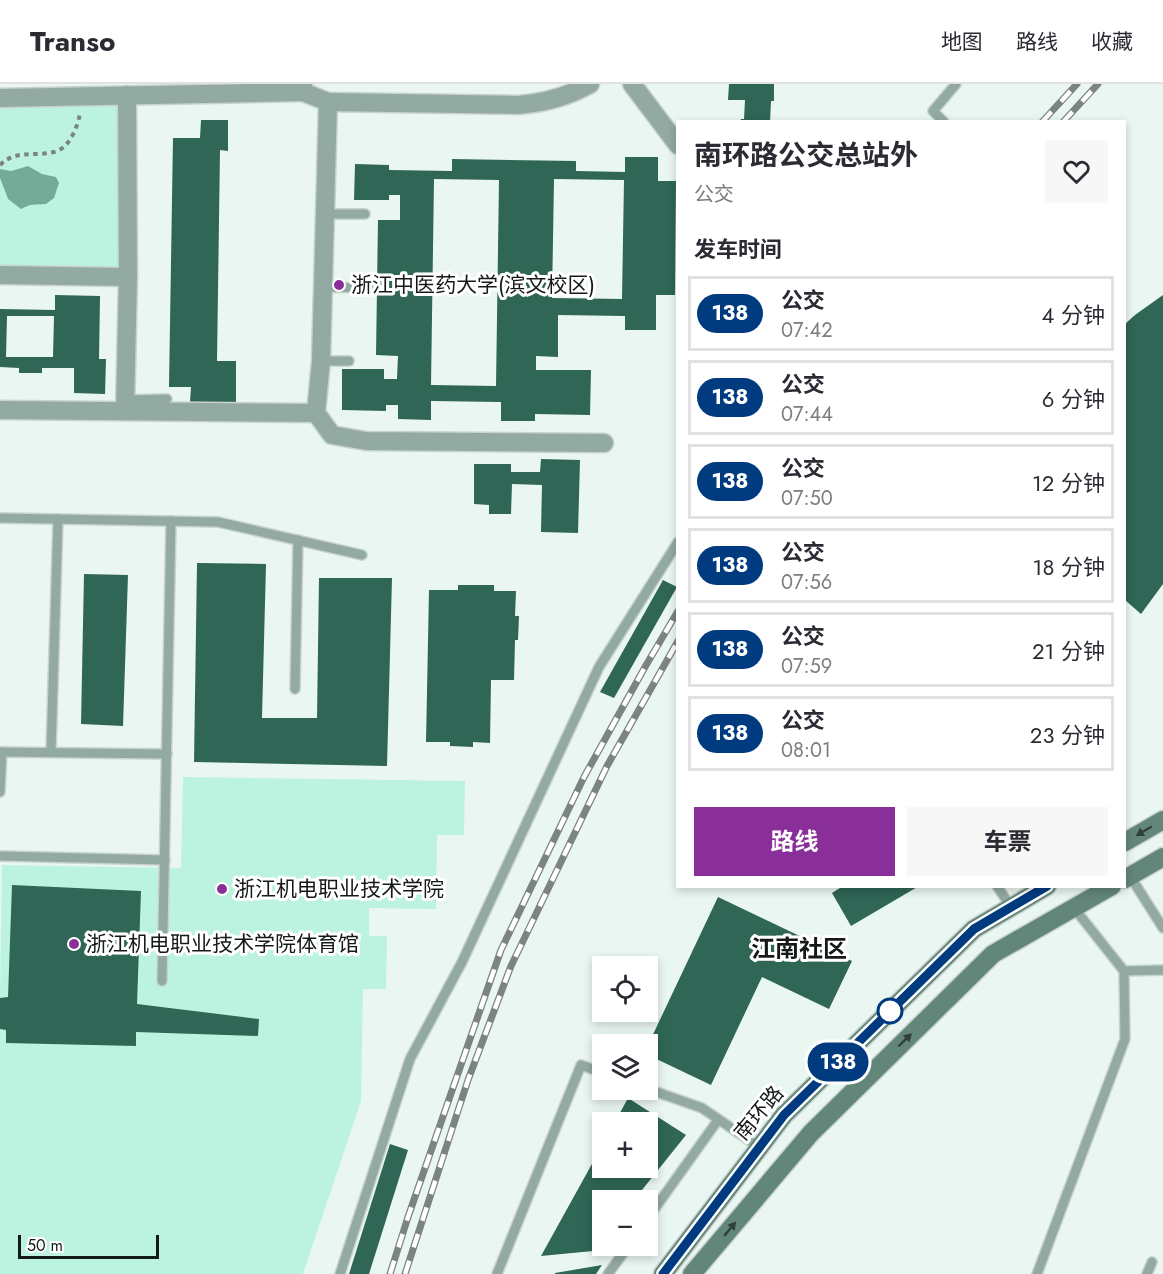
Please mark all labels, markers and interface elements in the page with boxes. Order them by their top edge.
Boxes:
text: Transo [30,21,115,62]
text: 地图 [941,27,983,57]
text: 路线 [1016,27,1058,57]
text: 收藏 [1091,27,1133,57]
text: 南环路公交总站外 [694,135,918,176]
button: heart [1045,140,1108,203]
text: 公交 [694,180,734,209]
text: 发车时间 [694,233,782,265]
place label: 浙江中医药大学(滨文校区) [351,270,595,300]
marker: 浙江中医药大学(滨文校区) [332,278,346,292]
text: 公交 [781,284,825,316]
text: 138 [712,298,748,328]
text: 4 分钟 [1042,299,1105,331]
text: 07:42 [781,316,833,345]
text: 公交 [781,368,825,400]
text: 138 [712,382,748,412]
text: 6 分钟 [1042,383,1105,415]
text: 07:44 [781,400,833,429]
text: 公交 [781,452,825,484]
text: 138 [712,466,748,496]
text: 12 分钟 [1032,467,1105,499]
text: 07:50 [781,484,833,513]
text: 公交 [781,536,825,568]
text: 138 [712,550,748,580]
text: 18 分钟 [1032,551,1105,583]
text: 07:56 [781,568,832,597]
text: 公交 [781,620,825,652]
text: 138 [712,634,748,664]
text: 21 分钟 [1032,635,1105,667]
text: 07:59 [781,652,832,681]
text: 公交 [781,704,825,736]
text: 138 [712,718,748,748]
text: 23 分钟 [1030,719,1105,751]
text: 08:01 [781,736,831,765]
button: 路线 [694,807,895,876]
button: 车票 [907,807,1108,876]
one-way arrow [1135,826,1152,836]
place label: 浙江机电职业技术学院 [234,874,444,904]
marker: 浙江机电职业技术学院 [215,882,229,896]
place label: 浙江机电职业技术学院体育馆 [86,929,359,959]
district label: 江南社区 [751,931,847,966]
marker: 浙江机电职业技术学院体育馆 [67,937,81,951]
map controls [592,956,658,1256]
button: locate [592,956,658,1022]
unlabelled marker [877,998,903,1024]
button: layers [592,1034,658,1100]
one-way arrow [897,1034,911,1048]
line badge: 138 [804,1042,872,1082]
text: 138 [820,1047,856,1077]
street label: 南环路 [727,1079,791,1147]
button: + [592,1112,658,1178]
button: − [592,1190,658,1256]
one-way arrow [723,1221,736,1237]
scale bar [18,1232,159,1260]
text: 50 m [27,1234,63,1257]

